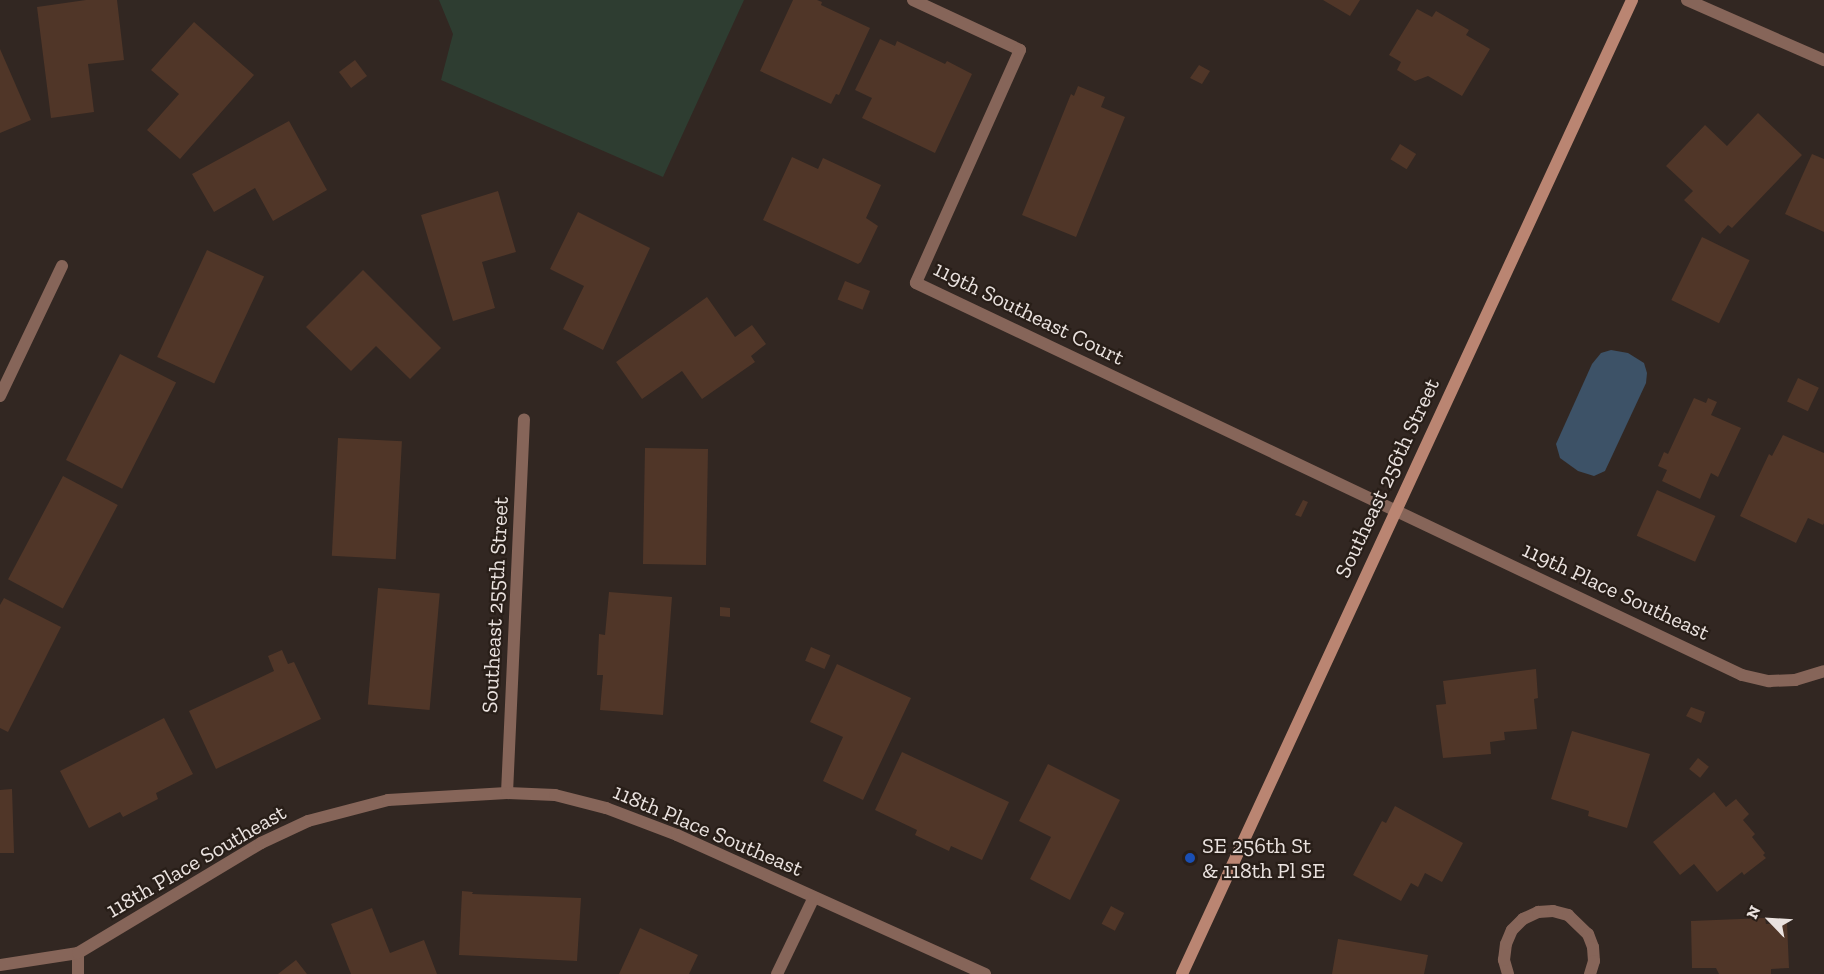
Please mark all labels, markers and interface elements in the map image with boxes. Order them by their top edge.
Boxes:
street label: 119th Southeast Court [929,255,1129,371]
street label: Southeast 256th Street [1329,374,1445,582]
street label: Southeast 255th Street [476,496,514,714]
street label: 119th Place Southeast [1518,536,1714,646]
street label: 118th Place Southeast [609,778,807,882]
street label: 118th Place Southeast [101,799,291,923]
place label: SE 256th St & 118th Pl SE [1202,832,1325,884]
marker: SE 256th St & 118th Pl SE [1183,851,1197,865]
north arrow [1740,890,1800,950]
text: N [1742,903,1764,922]

